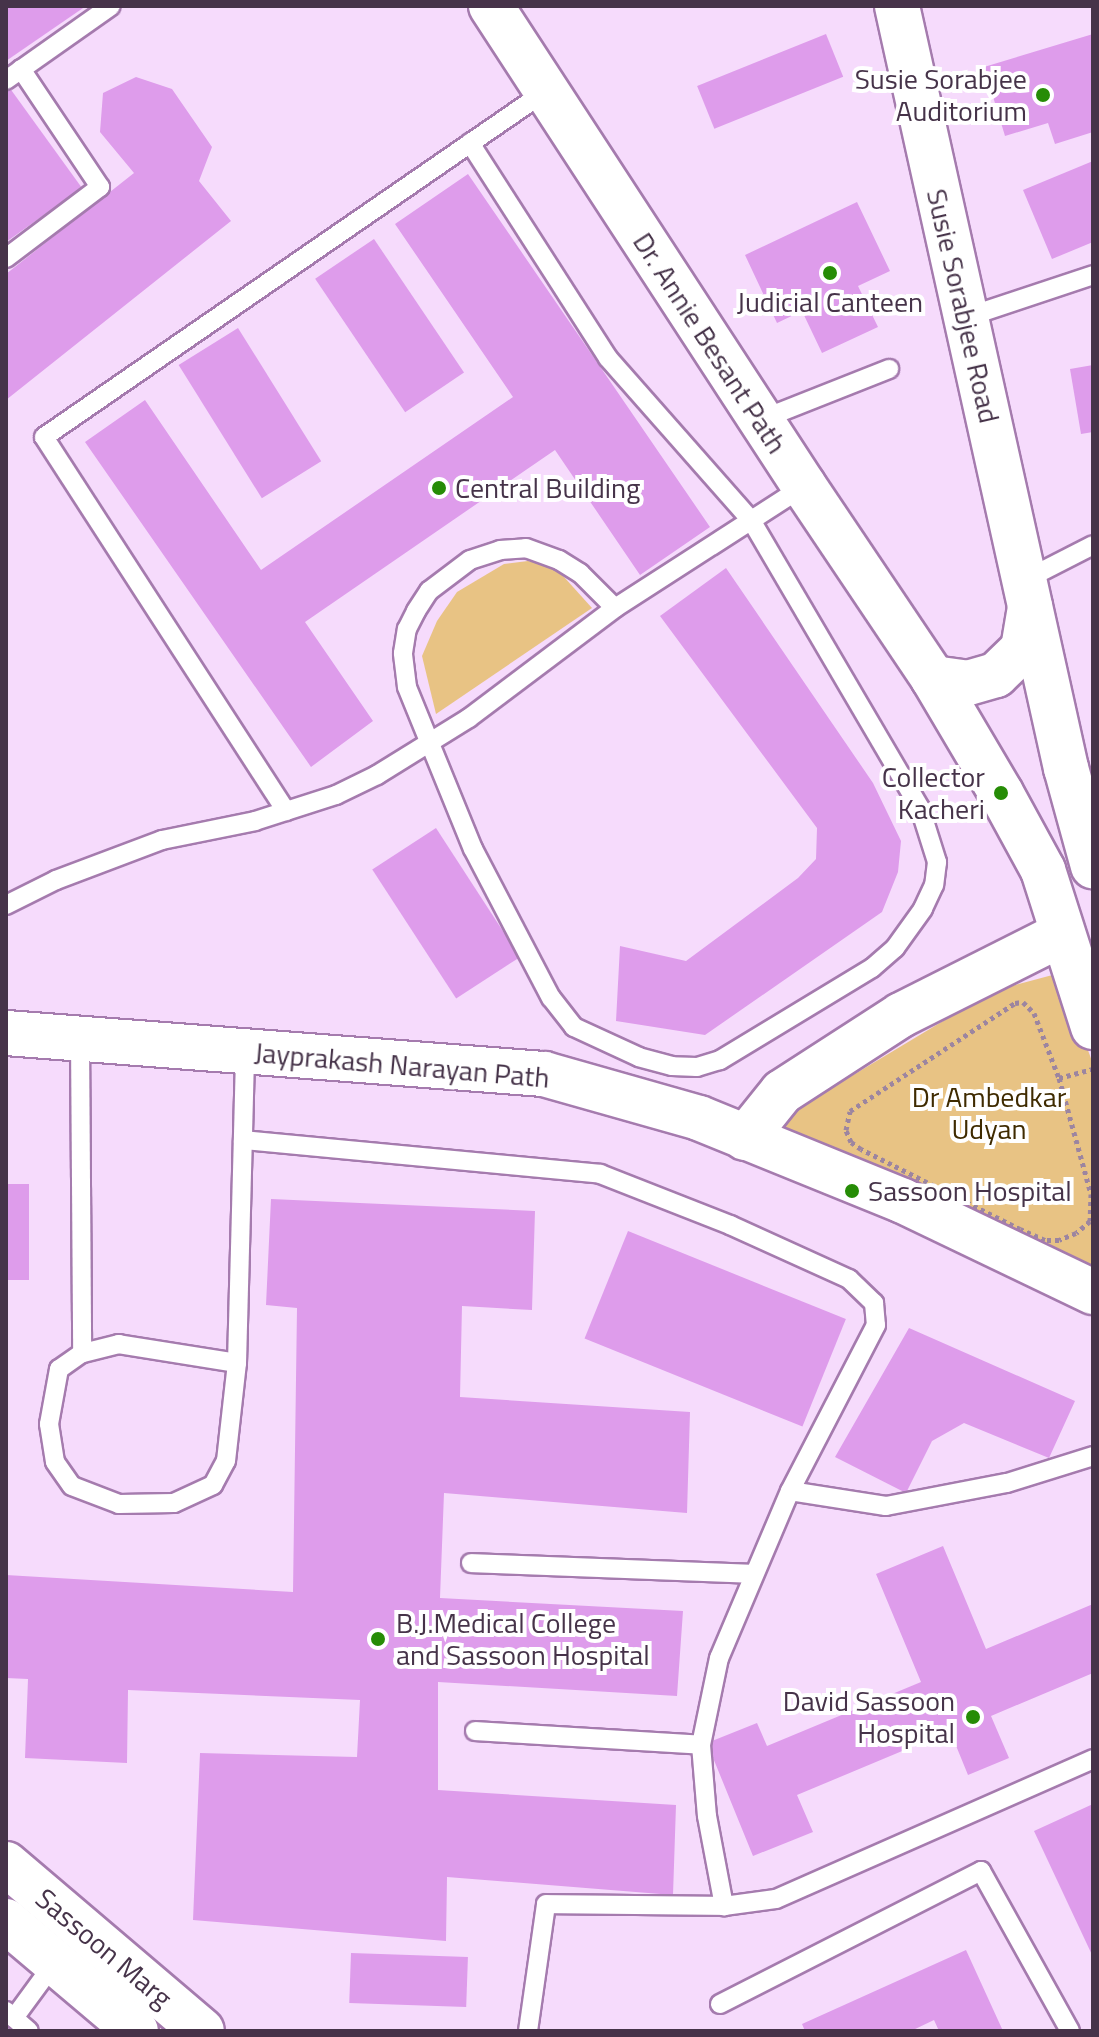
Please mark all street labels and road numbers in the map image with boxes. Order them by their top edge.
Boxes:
street label: Susie Sorabjee Road [920,186,1006,426]
street label: Dr. Annie Besant Path [626,226,794,460]
street label: Jayprakash Narayan Path [253,1035,551,1095]
street label: Sassoon Marg [29,1881,179,2015]

